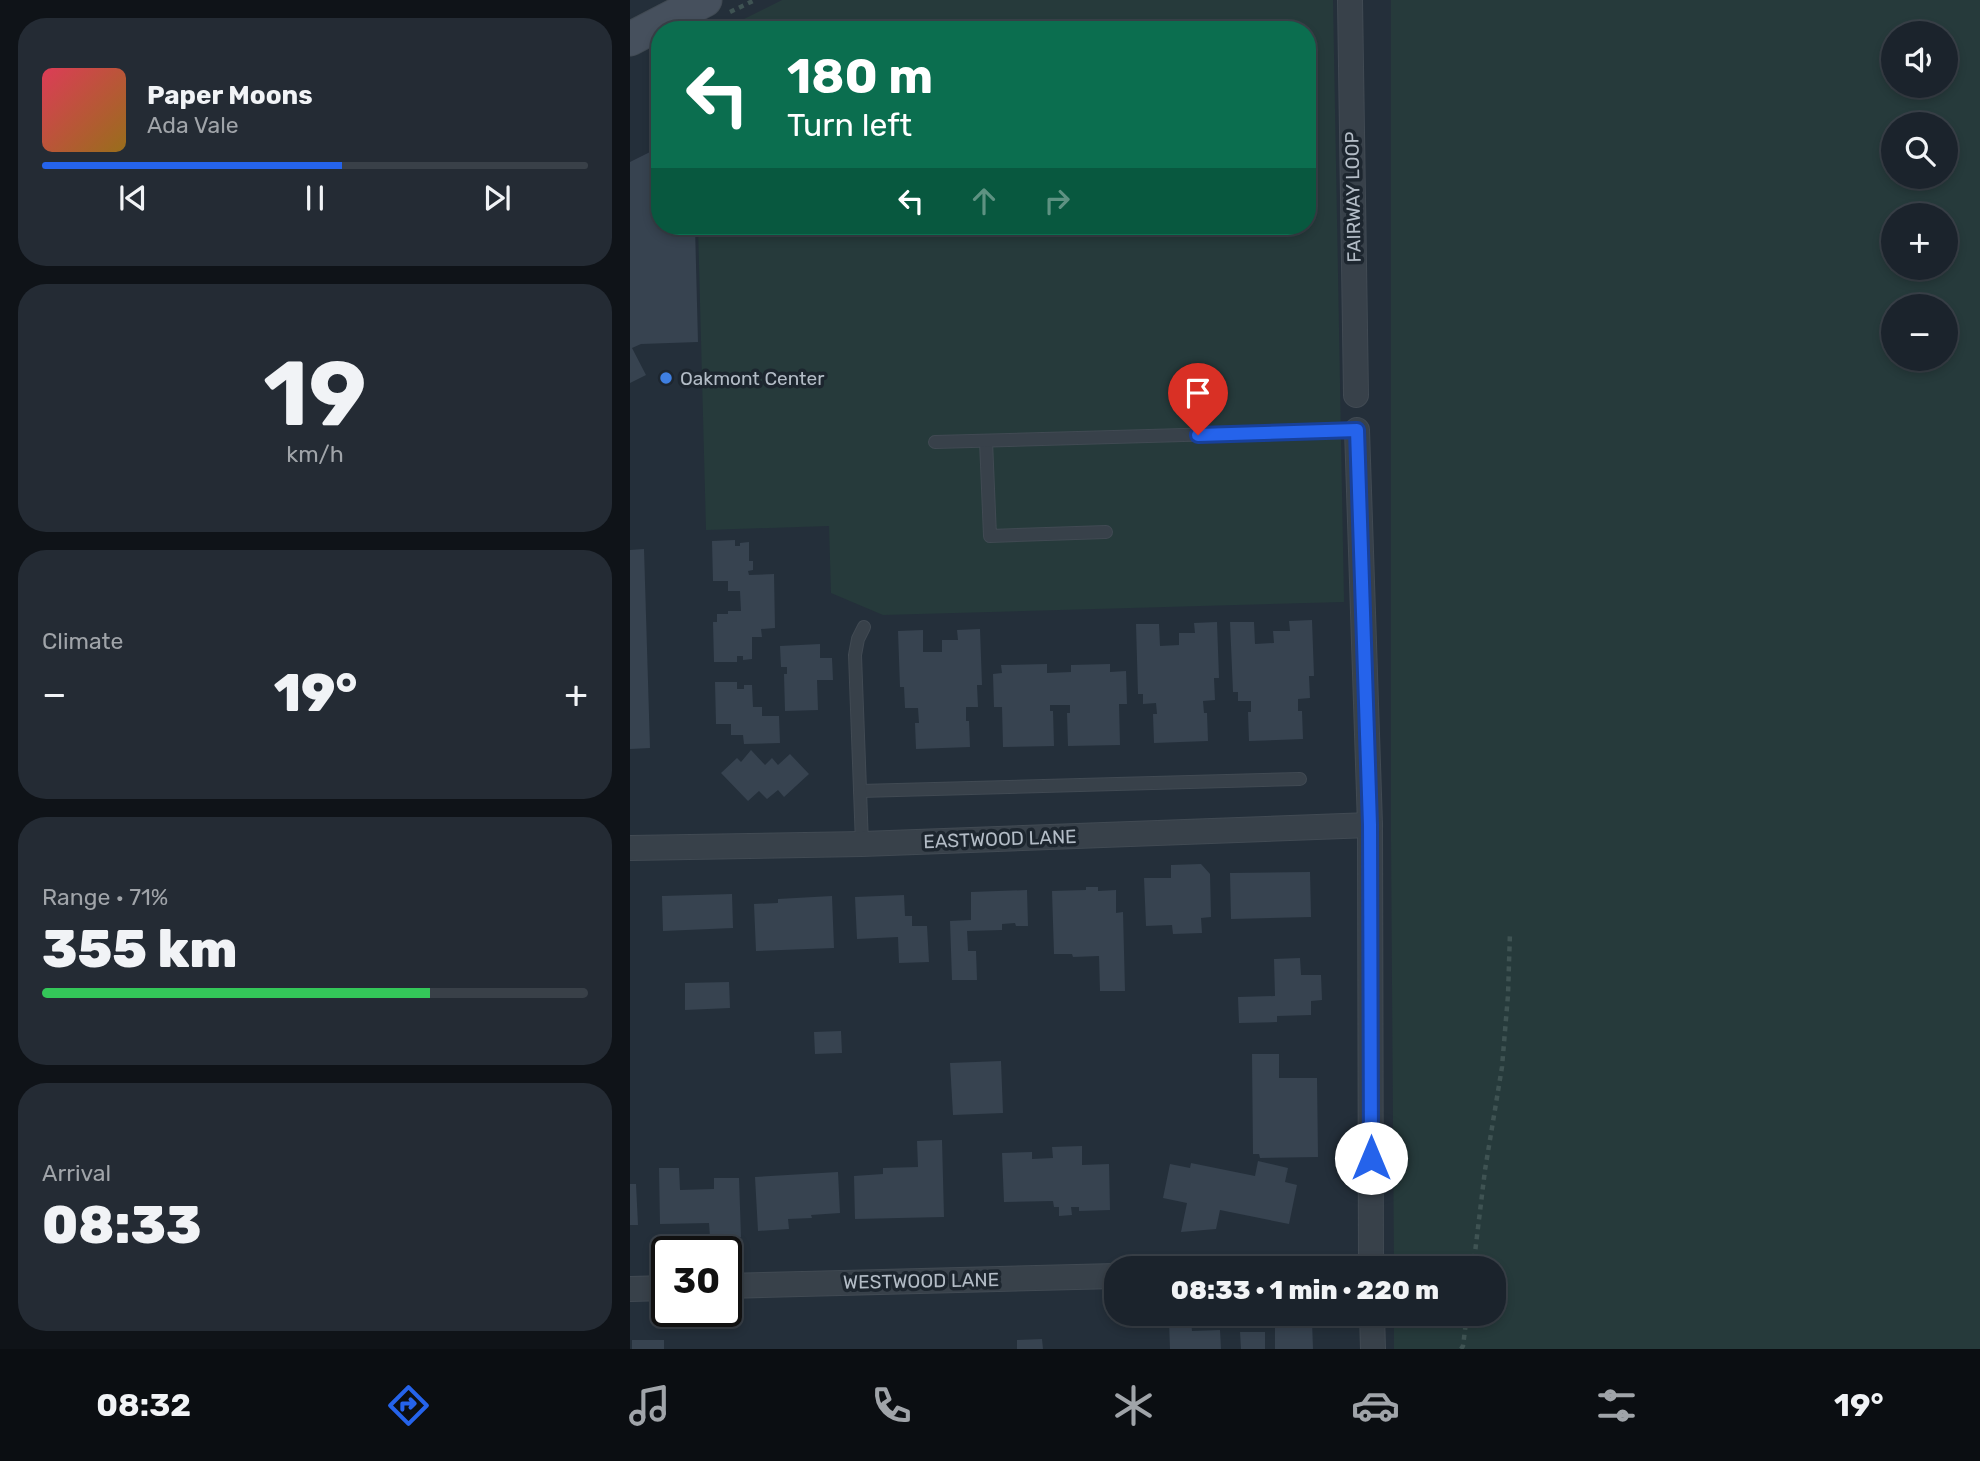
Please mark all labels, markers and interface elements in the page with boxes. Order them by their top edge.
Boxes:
map controls [1881,21,1958,371]
button: sound [1881,21,1958,98]
text: 180 m [787,47,933,105]
icon: left [672,49,763,140]
text: Paper Moons [147,80,313,111]
text: Turn left [787,106,912,144]
text: Ada Vale [147,111,239,139]
button: search [1881,112,1958,189]
street label: FAIRWAY LOOP [1340,131,1366,263]
icon: previous [114,179,152,217]
icon: pause [296,179,334,217]
icon: next [478,179,516,217]
icon: left [892,182,930,220]
icon: ahead [965,182,1003,220]
icon: right [1038,182,1076,220]
button: + [1881,203,1958,280]
button: − [1881,294,1958,371]
text: 19 [263,340,367,448]
pin [1168,363,1228,435]
place label: Oakmont Center [680,367,825,390]
marker: Oakmont Center [658,370,674,386]
icon: arrive [1179,374,1217,412]
text: km/h [286,440,344,468]
text: Climate [42,627,123,655]
text: 19° [274,662,357,724]
text: − [42,671,67,717]
text: + [564,671,588,717]
street label: EASTWOOD LANE [923,825,1077,853]
text: Range · 71% [42,883,168,911]
text: 355 km [42,918,238,980]
position arrow [1334,1121,1408,1195]
text: Arrival [42,1159,111,1187]
text: 08:33 [42,1194,202,1256]
speed limit sign: 30 [651,1236,742,1327]
street label: WESTWOOD LANE [843,1268,999,1294]
text: 08:33 · 1 min · 220 m [1171,1275,1439,1306]
icon: directions [384,1381,433,1430]
icon: music [625,1381,674,1430]
icon: phone [867,1381,916,1430]
icon: climate [1109,1381,1158,1430]
icon: car [1351,1381,1400,1430]
icon: filters [1592,1381,1641,1430]
text: 08:32 [96,1386,191,1424]
text: 19° [1834,1386,1884,1424]

